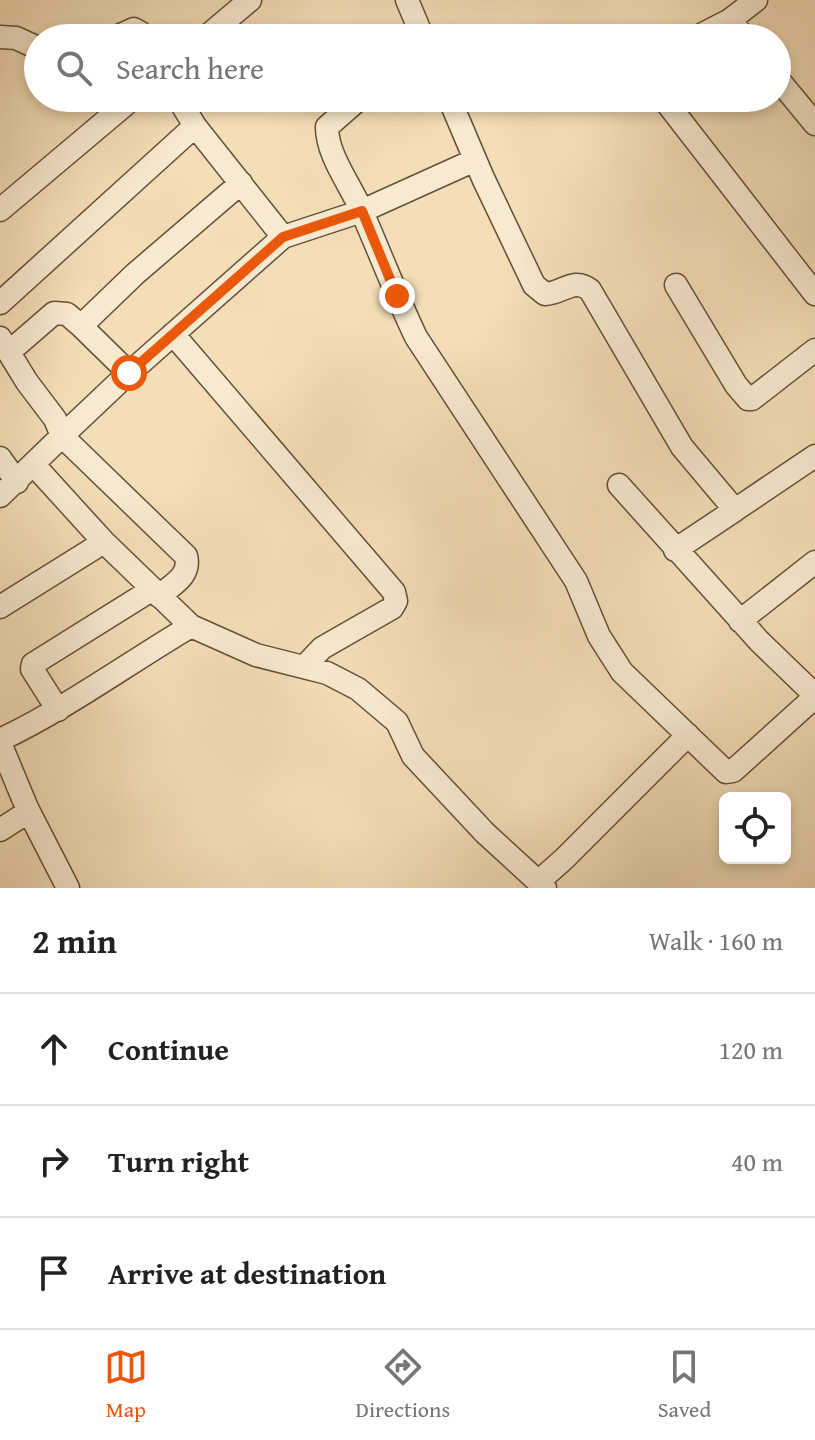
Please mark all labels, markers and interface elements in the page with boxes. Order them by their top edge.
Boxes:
search box [24,24,791,112]
icon: search [52,46,96,90]
text: Search here [116,46,264,90]
route end [379,278,415,314]
route start [111,355,147,391]
map controls [719,792,791,864]
button: locate [719,792,791,864]
text: 2 min [32,916,117,965]
text: Walk · 160 m [649,921,783,960]
icon: ahead [32,1027,76,1071]
text: Continue [108,1027,229,1071]
text: 120 m [718,1030,783,1069]
icon: right [32,1139,76,1183]
text: Turn right [108,1139,249,1183]
text: 40 m [731,1142,783,1181]
icon: arrive [32,1251,76,1295]
text: Arrive at destination [108,1251,386,1295]
tab: Map [104,1345,148,1425]
tab: Directions [356,1345,450,1425]
tab: Saved [658,1345,711,1425]

